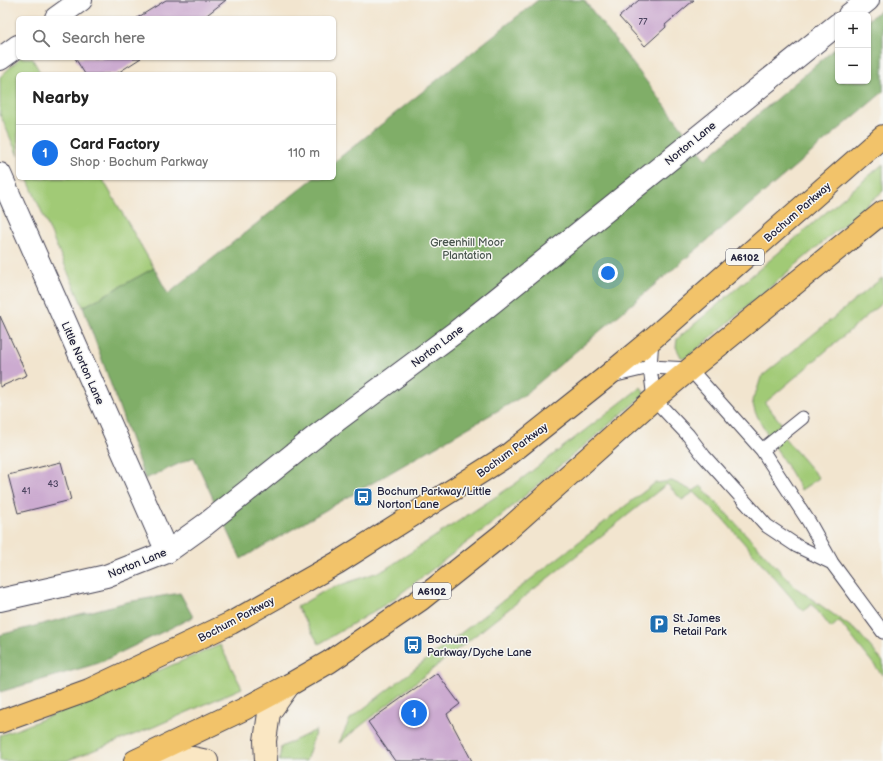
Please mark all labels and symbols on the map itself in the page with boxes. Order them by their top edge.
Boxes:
house number: 77 [639,17,648,28]
street label: Norton Lane [662,119,719,168]
street label: Bochum Parkway [761,180,833,245]
park label: Greenhill Moor Plantation [430,236,505,262]
road number: A6102 [726,249,764,265]
your location [598,263,618,283]
street label: Little Norton Lane [58,320,107,407]
street label: Norton Lane [409,322,466,370]
street label: Bochum Parkway [474,420,550,480]
house number: 43 [47,479,59,490]
place label: Bochum Parkway/Little Norton Lane [377,485,491,511]
house number: 41 [22,486,30,497]
bus stop icon: Bochum Parkway/Little Norton Lane [352,486,374,508]
street label: Norton Lane [106,546,169,581]
road number: A6102 [413,583,451,599]
street label: Bochum Parkway [196,594,277,645]
place label: St. James Retail Park [673,612,727,638]
parking icon: St. James Retail Park [648,613,670,635]
place label: Bochum Parkway/Dyche Lane [427,633,532,659]
bus stop icon: Bochum Parkway/Dyche Lane [402,634,424,656]
pin: 1 [401,698,427,728]

